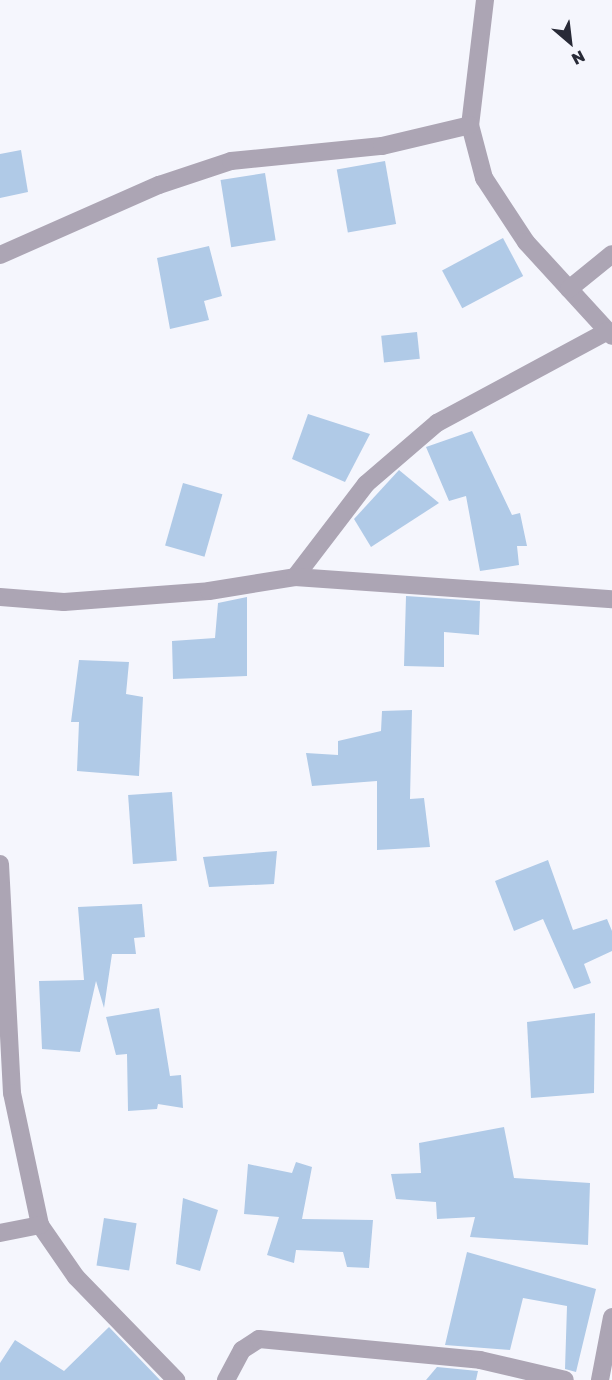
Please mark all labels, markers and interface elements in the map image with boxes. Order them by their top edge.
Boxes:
north arrow [540,12,600,72]
text: N [568,46,589,70]

